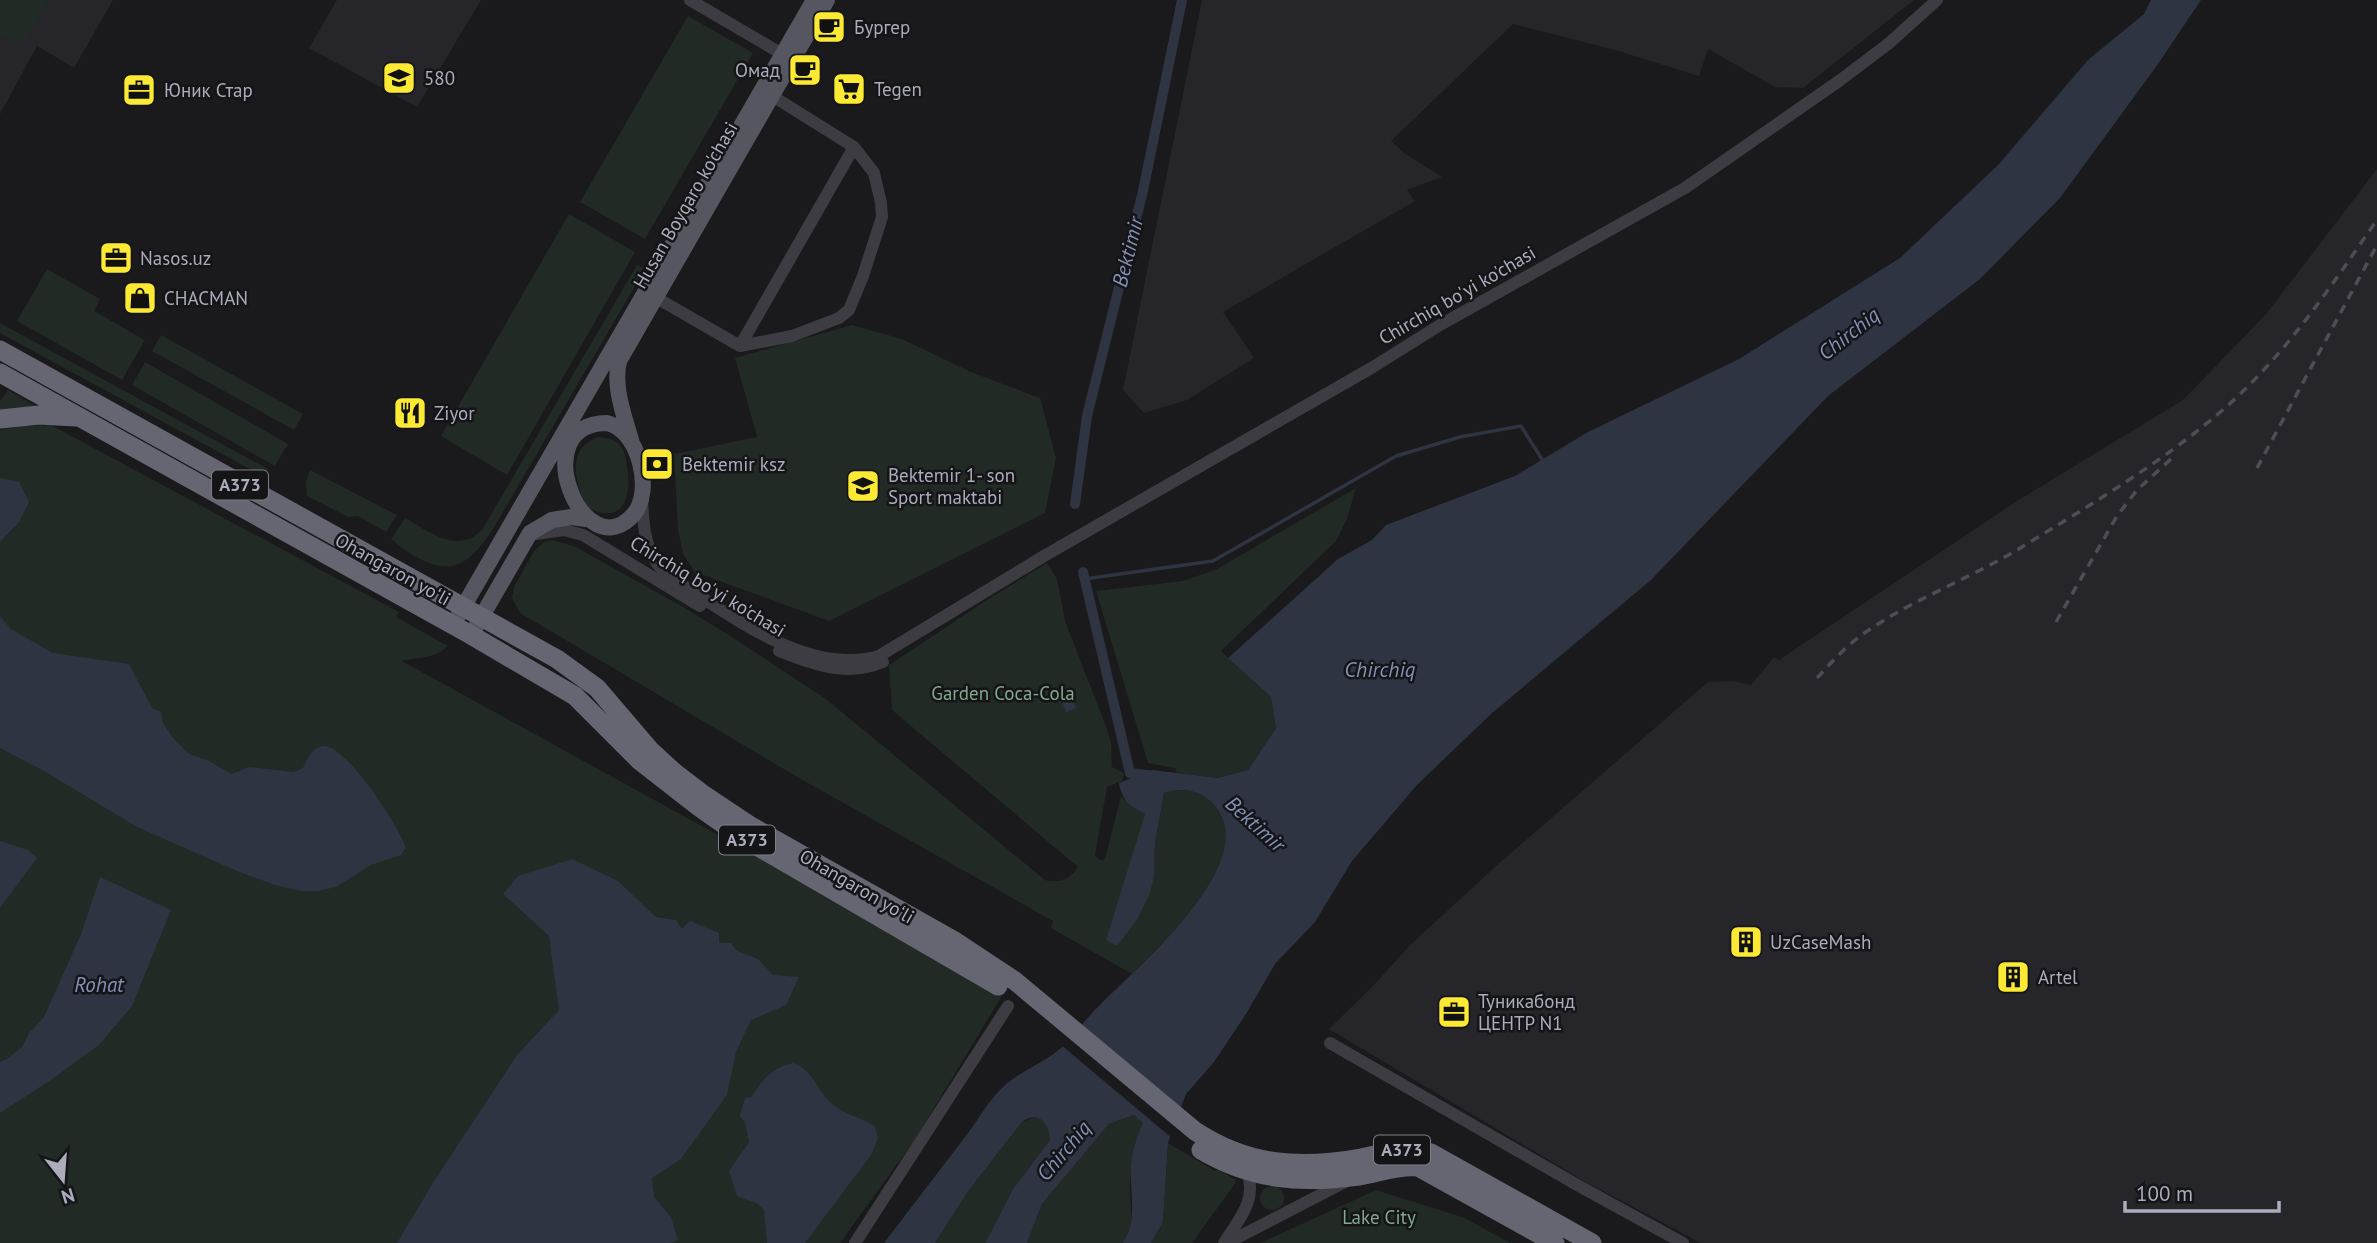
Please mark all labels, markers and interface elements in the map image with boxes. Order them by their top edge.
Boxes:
cafe icon: Бургер [810,8,848,46]
place label: Бургер [854,15,910,39]
cafe icon: Омад [786,51,824,89]
place label: Омад [735,58,780,82]
school or university icon: 580 [380,59,418,97]
place label: 580 [424,66,455,90]
supermarket icon: Tegen [830,70,868,108]
office icon: Юник Стар [120,71,158,109]
place label: Tegen [874,77,922,101]
place label: Юник Стар [164,78,253,102]
street label: Husan Boyqaro ko'chasi [627,117,743,293]
water label: Bektimir [1106,212,1150,290]
office icon: Nasos.uz [97,239,135,277]
street label: Chirchiq bo'yi ko'chasi [1374,240,1540,350]
place label: Nasos.uz [140,246,211,270]
shop icon: CHACMAN [121,279,159,317]
place label: CHACMAN [164,286,248,310]
water label: Chirchiq [1812,301,1885,366]
restaurant icon: Ziyor [391,394,429,432]
place label: Ziyor [434,401,475,425]
bank icon: Bektemir ksz [638,445,676,483]
place label: Bektemir ksz [682,452,785,476]
place label: Bektemir 1- son Sport maktabi [888,463,1015,509]
school or university icon: Bektemir 1- son Sport maktabi [844,467,882,505]
road number: A373 [212,471,268,500]
street label: Ohangaron yoʻli [331,527,455,611]
street label: Chirchiq bo'yi ko'chasi [626,530,790,642]
water label: Chirchiq [1345,656,1416,683]
park label: Garden Coca-Cola [931,681,1075,705]
water label: Bektimir [1220,790,1292,859]
road number: A373 [719,826,775,854]
street label: Ohangaron yoʻli [795,844,919,928]
building icon: UzCaseMash [1727,923,1765,961]
place label: UzCaseMash [1770,930,1871,954]
building icon: Artel [1994,958,2032,996]
place label: Artel [2038,965,2078,989]
water label: Rohat [74,971,125,998]
place label: Туникабонд ЦЕНТР N1 [1478,989,1575,1035]
office icon: Туникабонд ЦЕНТР N1 [1435,993,1473,1031]
water label: Chirchiq [1031,1115,1097,1186]
road number: A373 [1374,1135,1430,1164]
north arrow [28,1145,98,1215]
scale bar [2125,1170,2279,1214]
text: 100 m [2136,1180,2193,1207]
text: N [58,1183,77,1210]
park label: Lake City [1342,1205,1416,1229]

